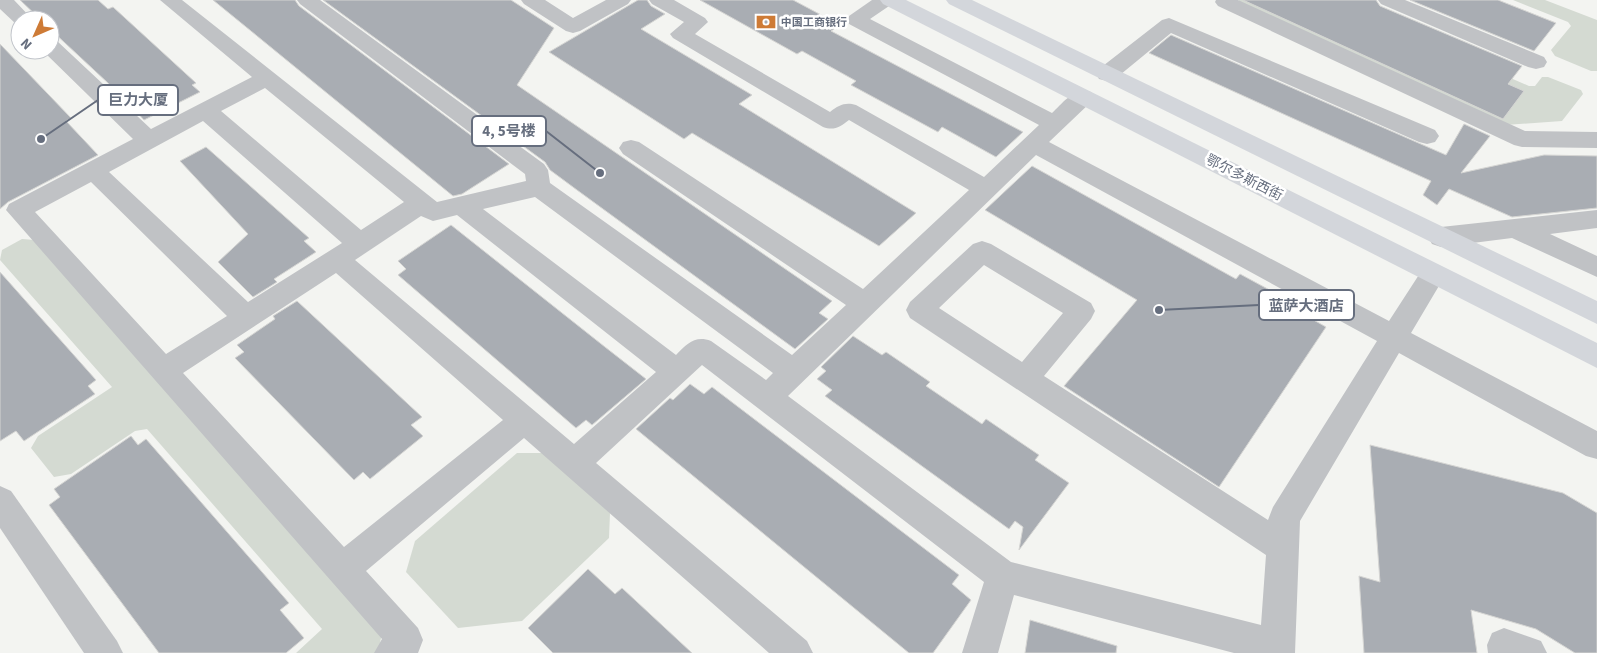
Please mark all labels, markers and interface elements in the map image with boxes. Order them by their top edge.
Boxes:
north arrow [10,10,60,60]
bank icon: 中国工商银行 [755,11,777,33]
place label: 中国工商银行 [781,15,847,30]
text: N [16,33,37,54]
callout: 巨力大厦 [98,85,178,115]
text: 巨力大厦 [108,90,168,111]
callout: 4, 5号楼 [472,116,546,146]
text: 4, 5号楼 [482,121,536,142]
street label: 鄂尔多斯西街 [1202,150,1286,206]
callout: 蓝萨大酒店 [1259,290,1354,320]
text: 蓝萨大酒店 [1268,296,1344,317]

